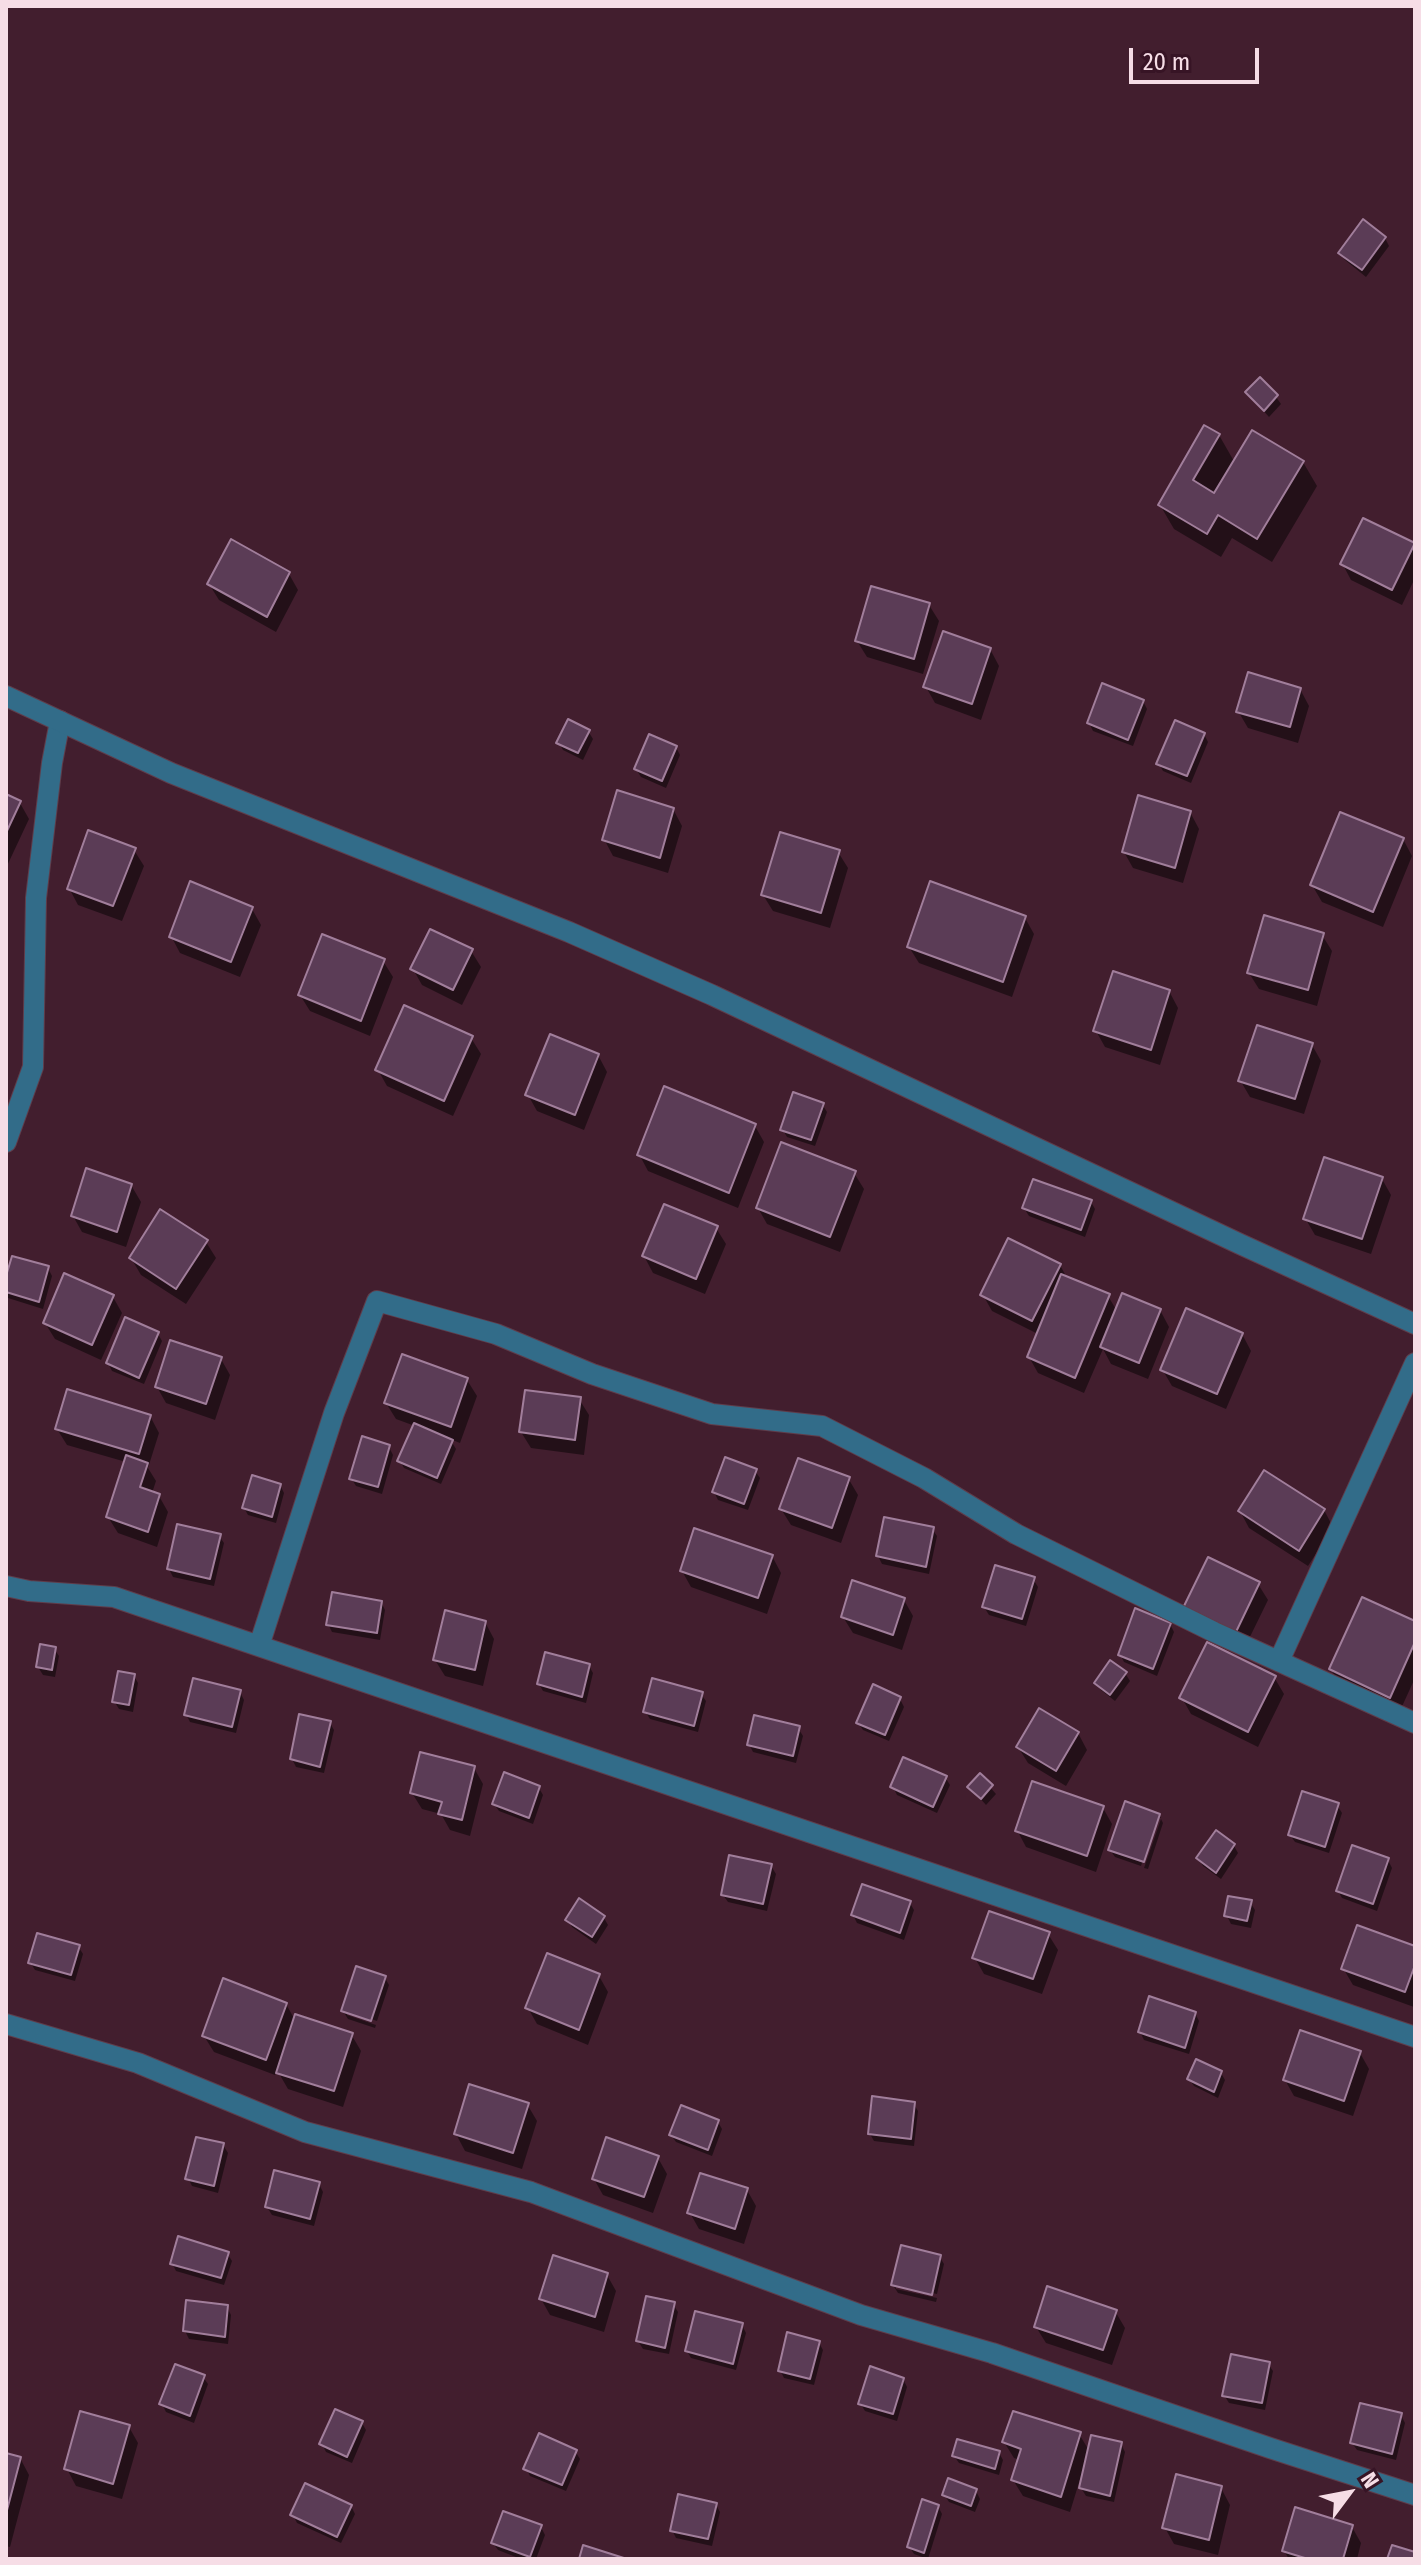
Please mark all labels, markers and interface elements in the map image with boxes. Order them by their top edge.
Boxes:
scale bar [1133,32,1263,82]
text: 20 m [1143,48,1190,76]
north arrow [1309,2453,1389,2533]
text: N [1355,2467,1385,2493]

